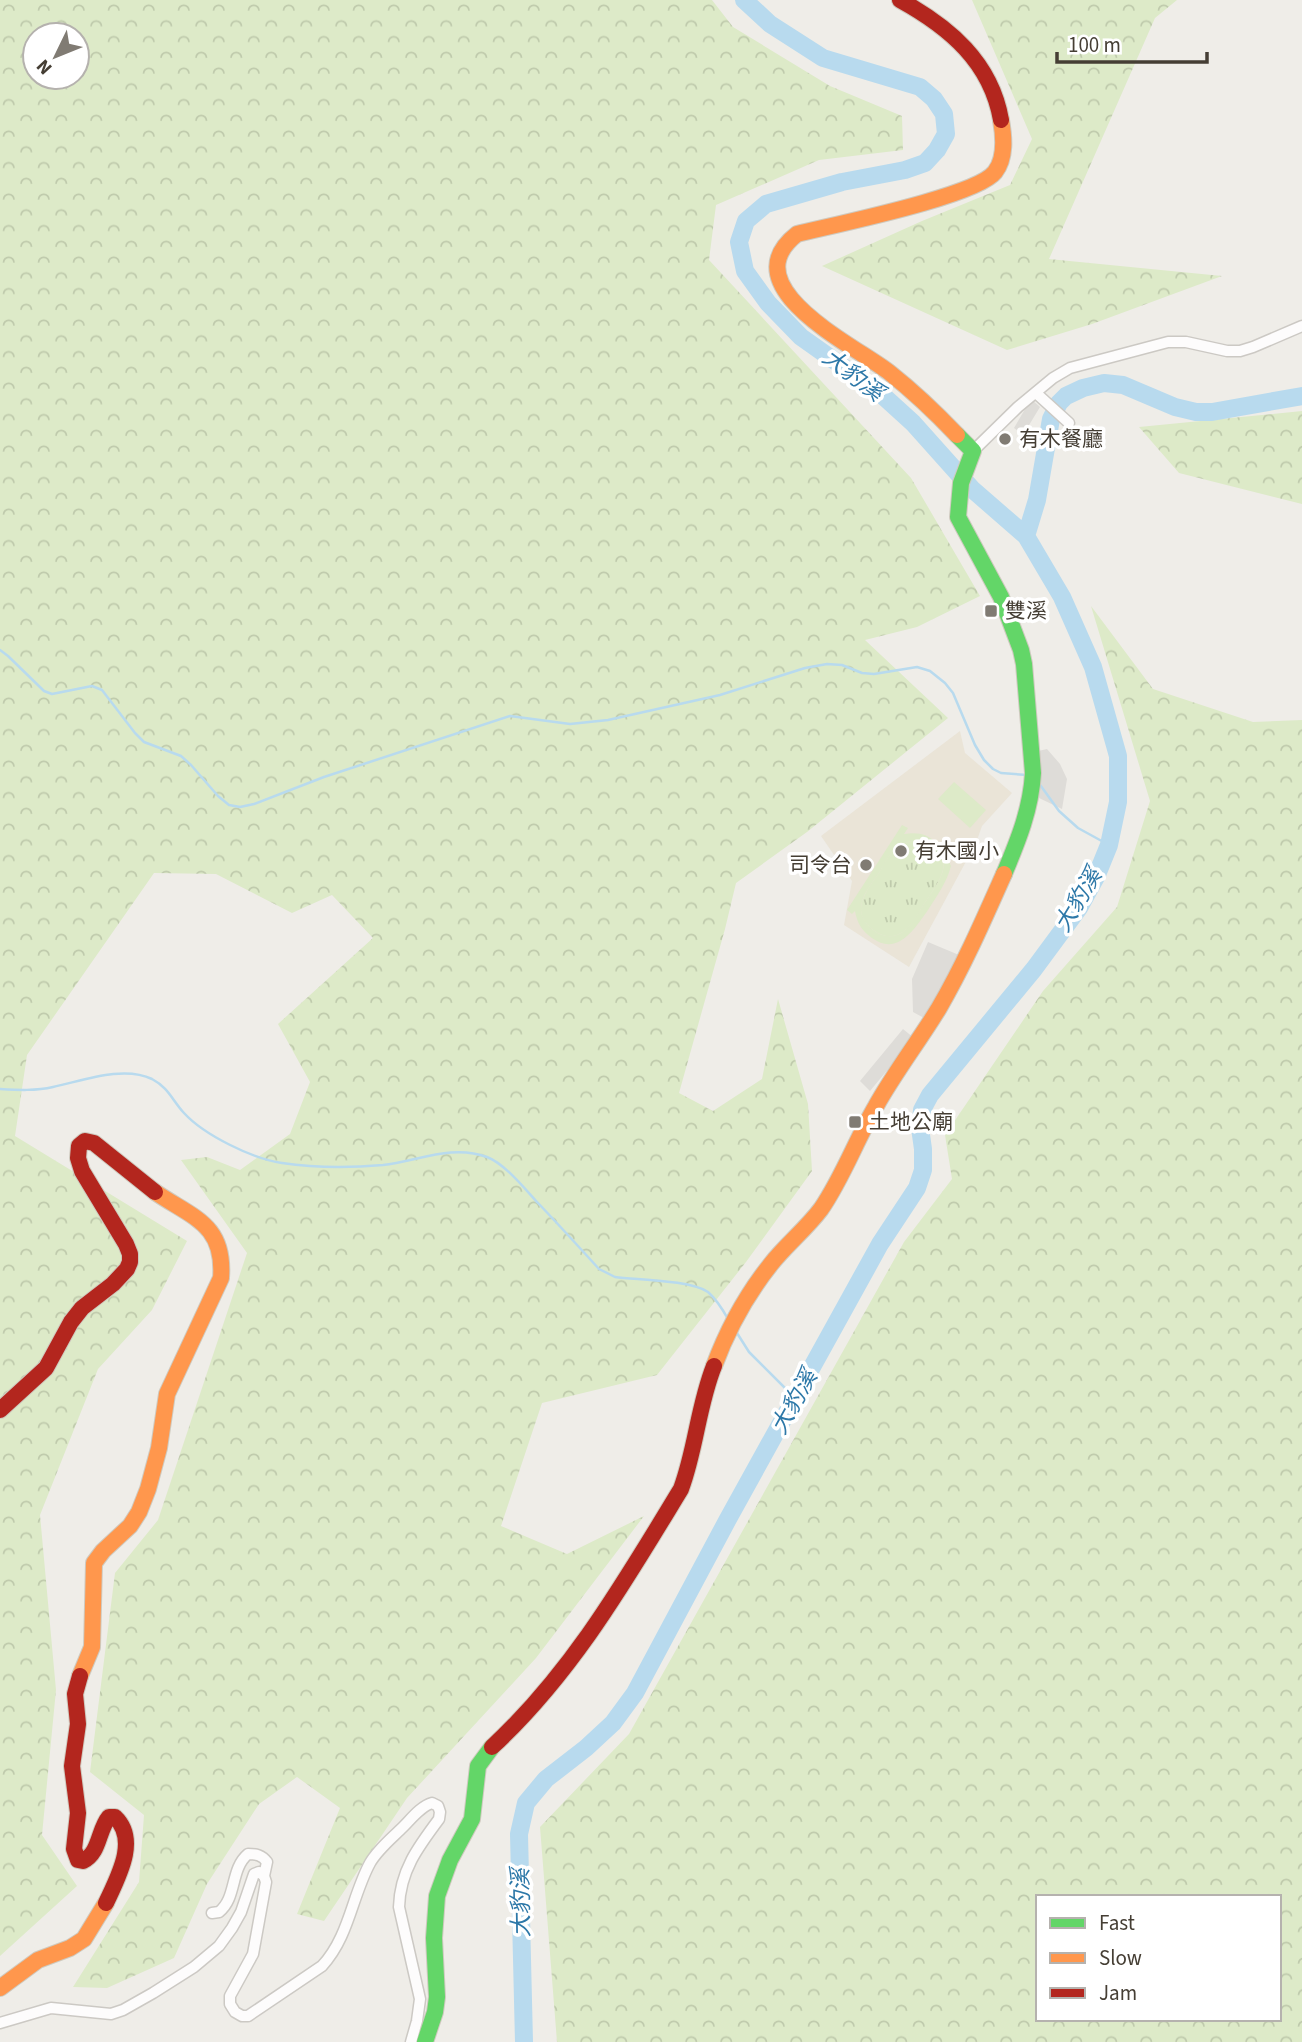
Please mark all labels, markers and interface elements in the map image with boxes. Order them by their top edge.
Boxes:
north arrow [21,21,91,91]
scale bar [1057,21,1208,65]
text: 100 m [1068,30,1121,60]
text: N [30,53,59,80]
water label: 大豹溪 [816,341,893,411]
place label: 有木餐廳 [1019,424,1103,454]
marker: 有木餐廳 [997,431,1013,447]
place label: 雙溪 [1005,596,1047,626]
marker: 雙溪 [983,603,999,619]
place label: 有木國小 [915,836,999,866]
marker: 有木國小 [893,843,909,859]
place label: 司令台 [789,850,852,880]
marker: 司令台 [858,857,874,873]
water label: 大豹溪 [1046,859,1111,938]
place label: 土地公廟 [869,1107,953,1137]
marker: 土地公廟 [847,1114,863,1130]
water label: 大豹溪 [763,1361,827,1440]
water label: 大豹溪 [504,1865,538,1938]
legend [1036,1895,1281,2021]
text: Fast [1099,1908,1135,1938]
text: Slow [1099,1943,1142,1973]
text: Jam [1099,1978,1137,2008]

